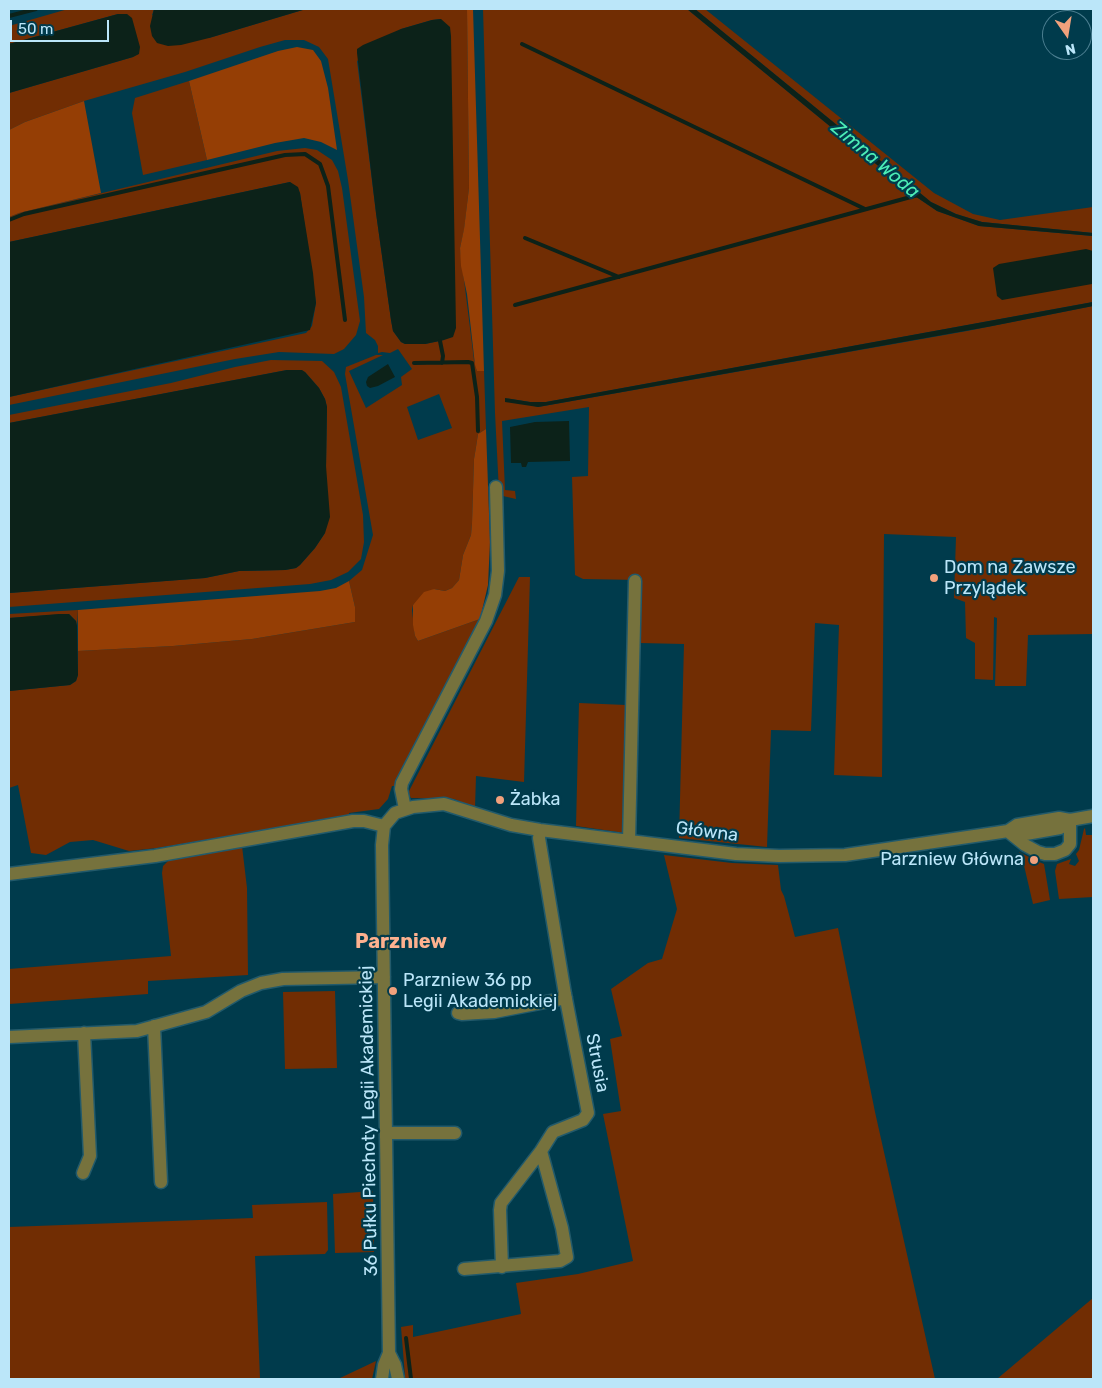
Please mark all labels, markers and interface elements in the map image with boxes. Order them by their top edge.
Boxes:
scale bar [12,10,111,42]
north arrow [1042,10,1092,60]
text: 50 m [18,20,53,38]
text: N [1063,40,1077,59]
water label: Zimna Woda [826,116,924,204]
place label: Dom na Zawsze Przylądek [944,557,1076,600]
marker: Dom na Zawsze Przylądek [928,572,940,584]
place label: Żabka [510,789,560,811]
marker: Żabka [494,794,506,806]
street label: Główna [675,817,739,847]
place label: Parzniew Główna [880,849,1024,871]
marker: Parzniew Główna [1028,854,1040,866]
district label: Parzniew [355,930,447,954]
street label: 36 Pułku Piechoty Legii Akademickiej [355,965,383,1277]
place label: Parzniew 36 pp Legii Akademickiej [403,970,557,1012]
marker: Parzniew 36 pp Legii Akademickiej [387,985,399,997]
street label: Strusia [581,1032,613,1094]

